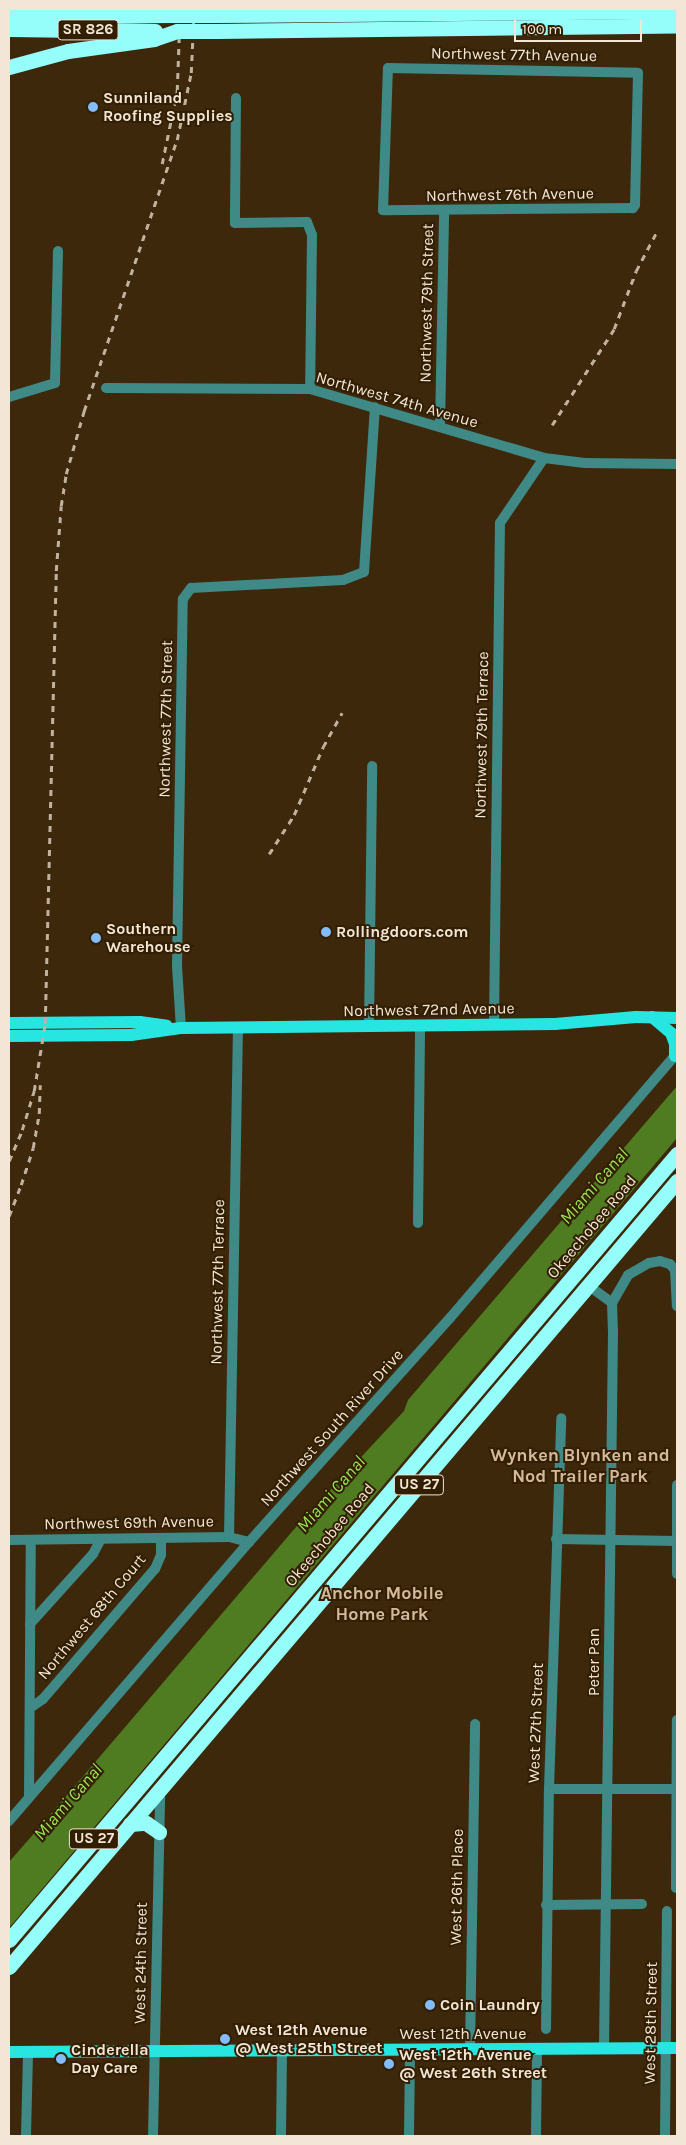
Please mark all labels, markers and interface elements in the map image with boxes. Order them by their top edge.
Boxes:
scale bar [516,10,644,42]
road number: SR 826 [57,18,119,42]
text: 100 m [522,20,562,38]
street label: Northwest 77th Avenue [431,44,597,66]
place label: Sunniland Roofing Supplies [103,88,233,126]
marker: Sunniland Roofing Supplies [87,101,99,113]
street label: Northwest 76th Avenue [426,184,594,206]
street label: Northwest 79th Street [416,223,438,383]
street label: Northwest 74th Avenue [314,368,480,432]
street label: Northwest 77th Street [155,640,177,798]
street label: Northwest 79th Terrace [471,651,493,819]
place label: Southern Warehouse [106,919,191,957]
place label: Rollingdoors.com [336,922,468,942]
marker: Rollingdoors.com [320,926,332,938]
marker: Southern Warehouse [90,932,102,944]
street label: Northwest 72nd Avenue [343,999,515,1021]
water label: Miami Canal [555,1143,633,1229]
street label: Okeechobee Road [543,1171,641,1283]
street label: Northwest 77th Terrace [207,1199,229,1365]
street label: Northwest South River Drive [256,1346,408,1510]
district label: Wynken Blynken and Nod Trailer Park [490,1445,670,1488]
water label: Miami Canal [292,1451,370,1537]
road number: US 27 [393,1472,445,1498]
street label: Okeechobee Road [281,1479,379,1591]
street label: Northwest 69th Avenue [44,1512,214,1534]
street label: Northwest 68th Court [34,1550,150,1684]
district label: Anchor Mobile Home Park [321,1583,443,1626]
street label: Peter Pan [584,1628,604,1696]
street label: West 27th Street [524,1662,548,1784]
water label: Miami Canal [29,1759,107,1845]
road number: US 27 [68,1826,120,1852]
street label: West 26th Place [446,1828,468,1946]
street label: West 24th Street [130,1902,152,2024]
street label: West 28th Street [640,1961,662,2085]
place label: Coin Laundry [440,1995,540,2015]
marker: Coin Laundry [424,1999,436,2011]
place label: West 12th Avenue @ West 25th Street [235,2020,383,2058]
street label: West 12th Avenue [400,2024,526,2044]
marker: West 12th Avenue @ West 25th Street [219,2033,231,2045]
place label: Cinderella Day Care [71,2040,149,2078]
place label: West 12th Avenue @ West 26th Street [399,2045,547,2083]
marker: Cinderella Day Care [55,2053,67,2065]
marker: West 12th Avenue @ West 26th Street [383,2058,395,2070]

